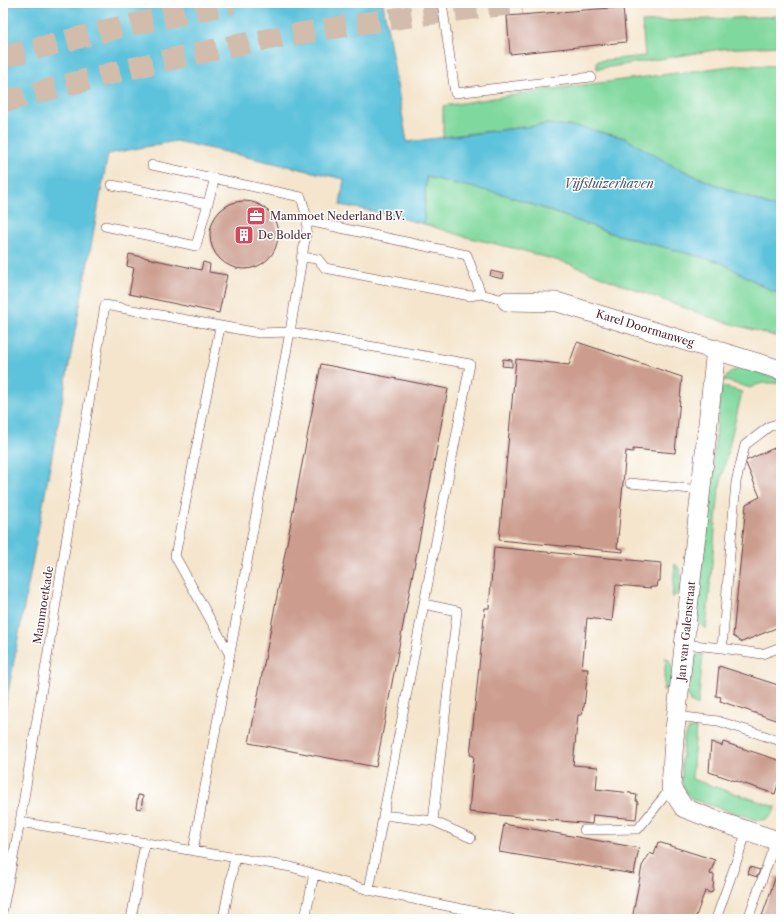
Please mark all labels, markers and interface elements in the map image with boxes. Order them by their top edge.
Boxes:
water label: Vijfsluizerhaven [564,176,654,191]
office icon: Mammoet Nederland B.V. [245,205,267,227]
place label: Mammoet Nederland B.V. [270,209,405,223]
building icon: De Bolder [233,224,255,246]
place label: De Bolder [258,228,312,242]
street label: Karel Doormanweg [594,306,696,350]
street label: Mammoetkade [30,565,56,645]
street label: Jan van Galenstraat [674,580,698,683]

